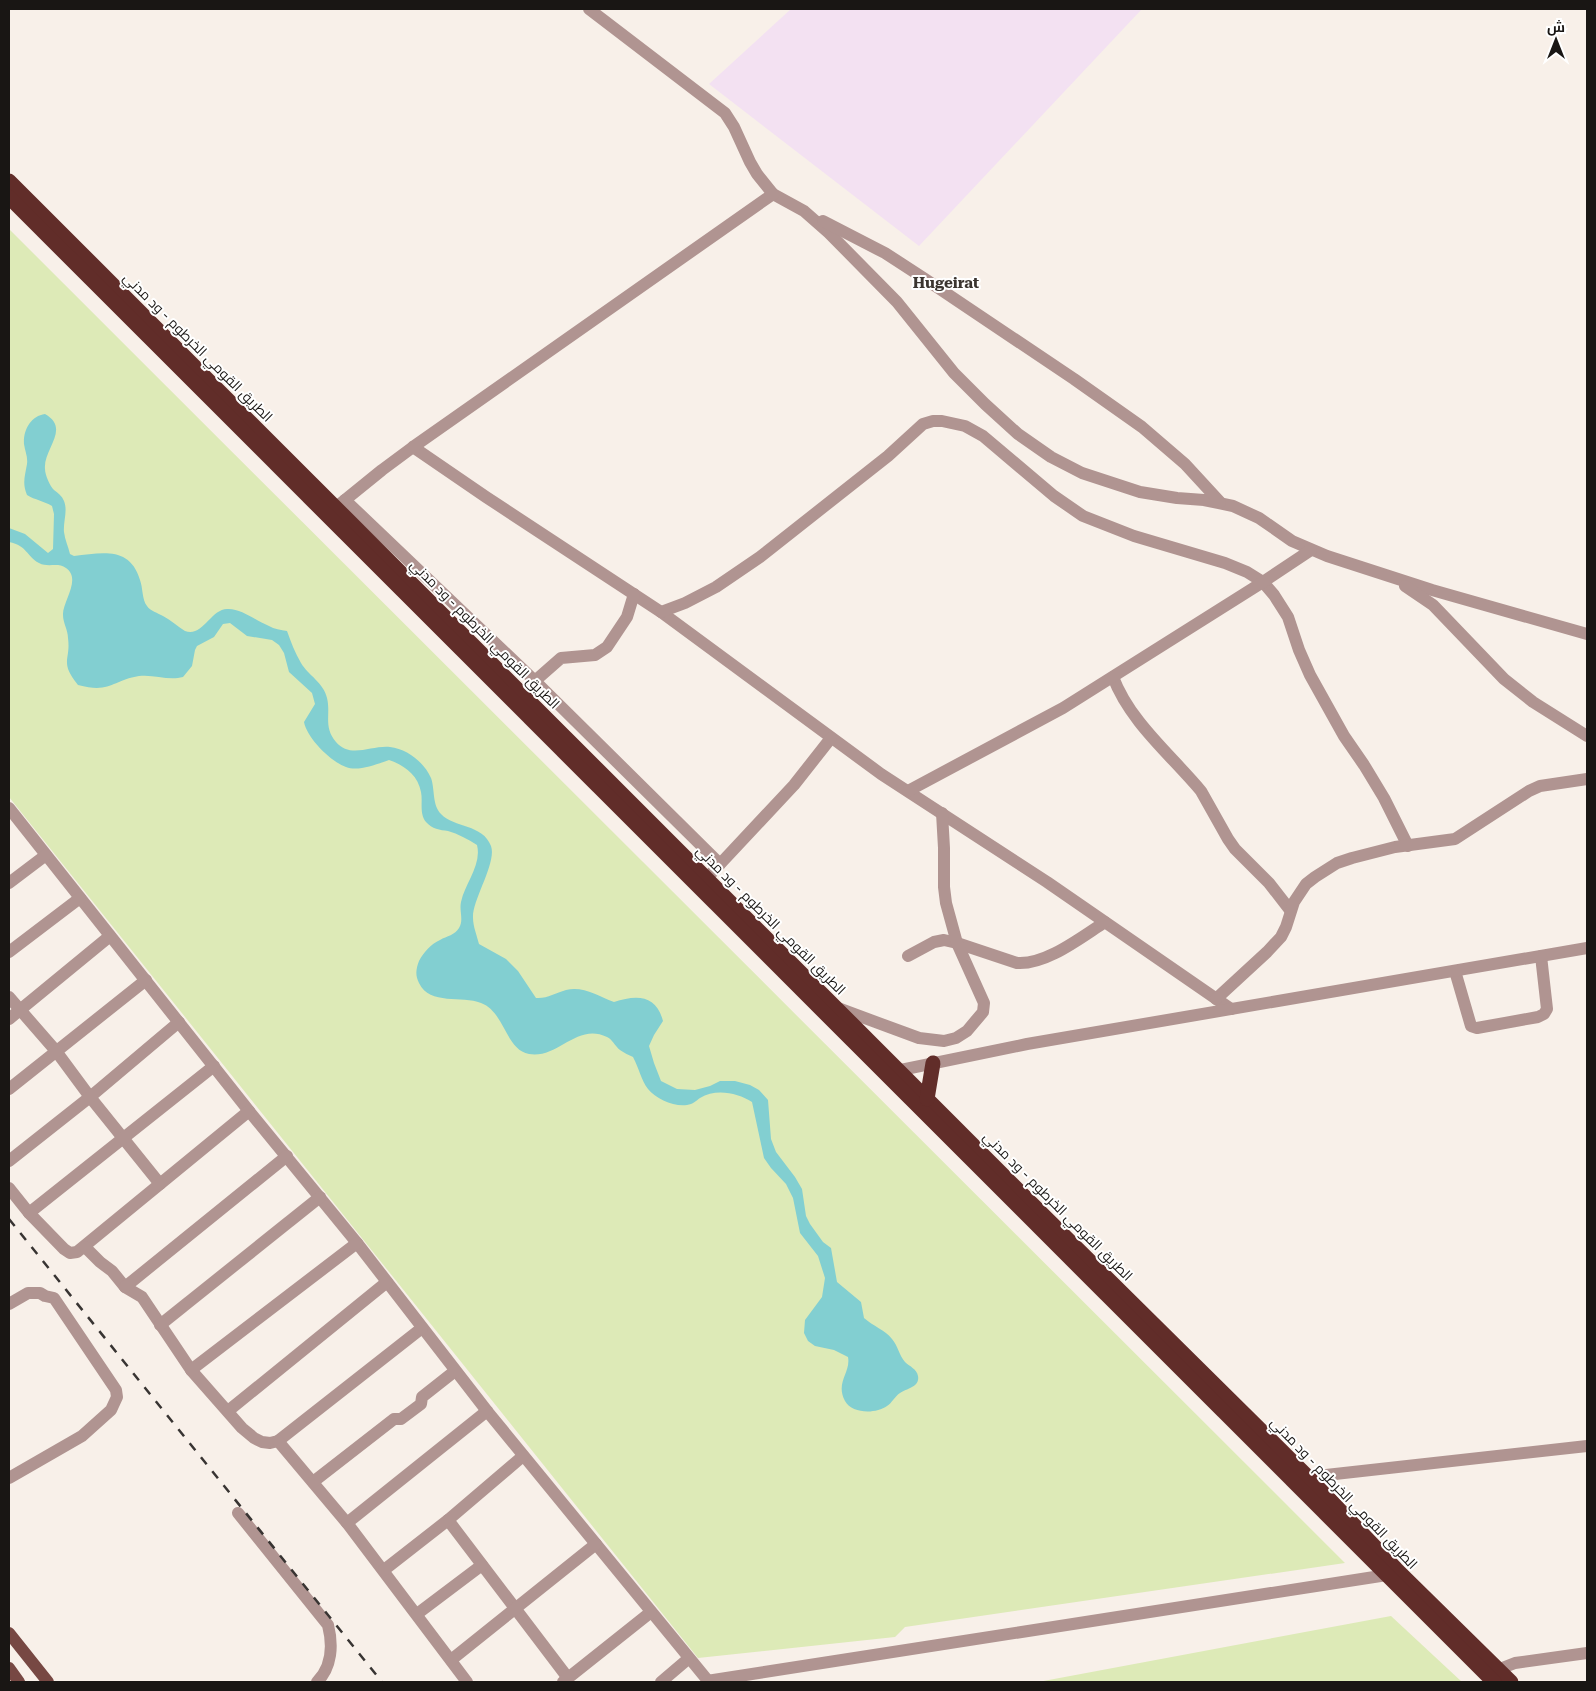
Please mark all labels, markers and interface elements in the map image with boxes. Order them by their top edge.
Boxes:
north arrow [1531,15,1581,65]
text: ش [1547,19,1565,36]
street label: الطريق القومي الخرطوم - ود مدني [117,269,276,428]
district label: Hugeirat [913,274,979,292]
street label: الطريق القومي الخرطوم - ود مدني [404,556,563,715]
street label: الطريق القومي الخرطوم - ود مدني [690,842,849,1001]
street label: الطريق القومي الخرطوم - ود مدني [977,1128,1136,1287]
street label: الطريق القومي الخرطوم - ود مدني [1264,1414,1421,1575]

